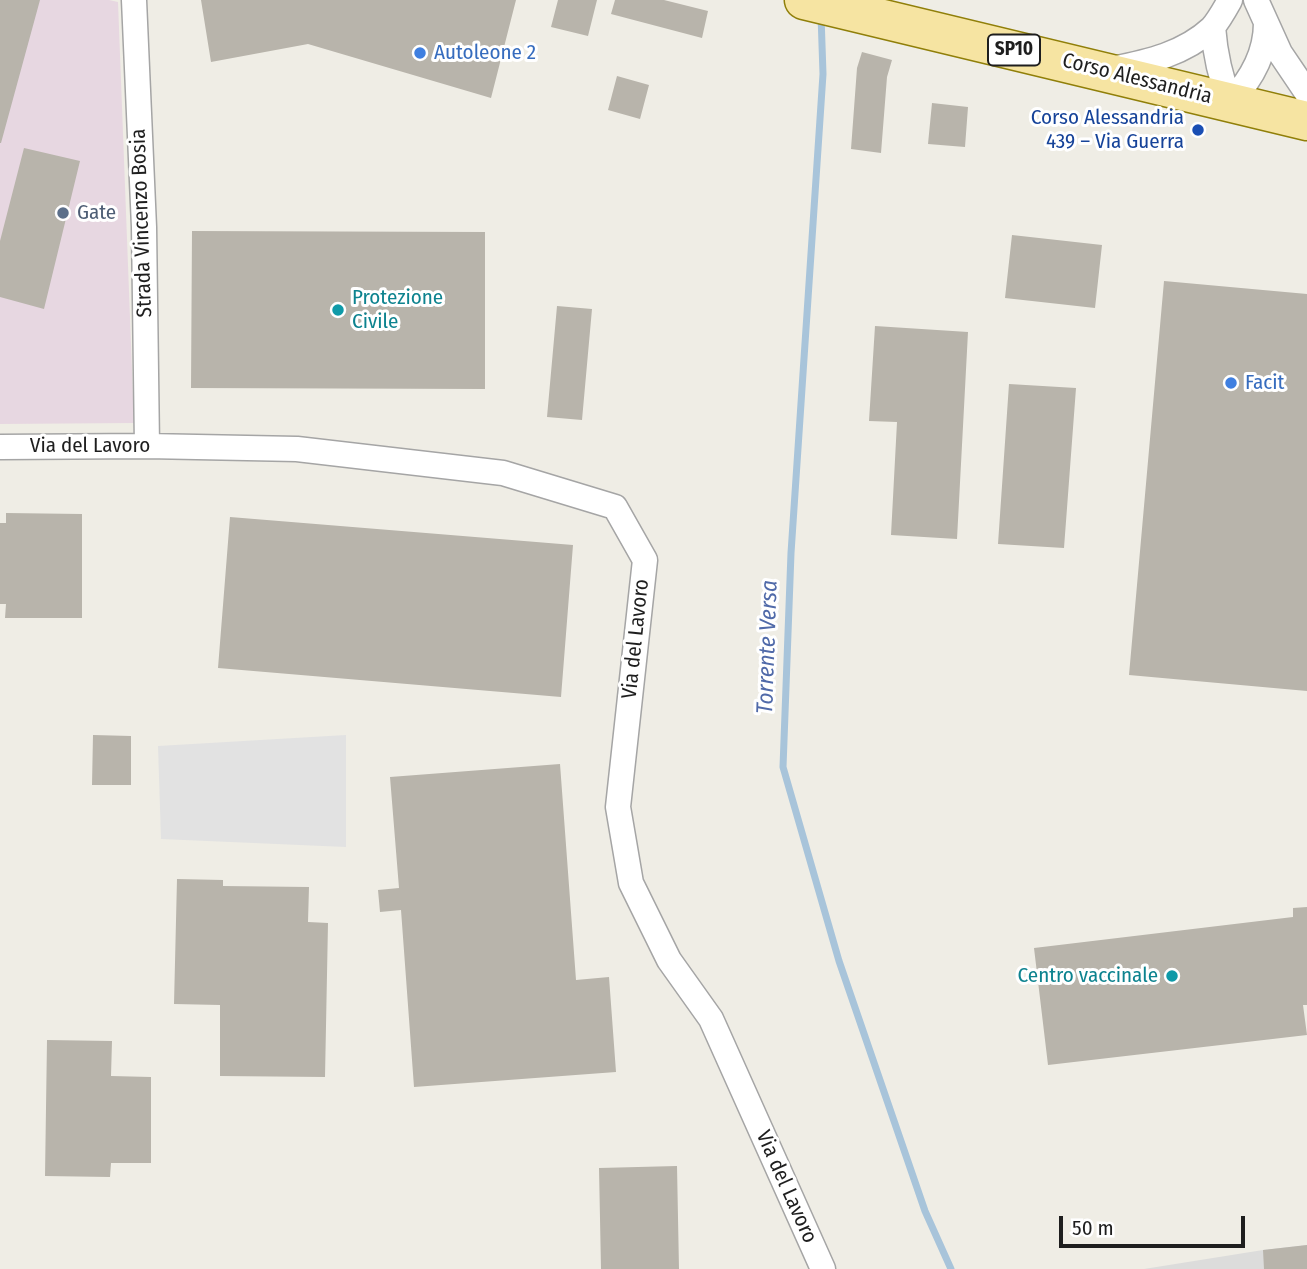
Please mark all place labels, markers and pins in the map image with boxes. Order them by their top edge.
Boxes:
place label: Autoleone 2 [434,40,536,66]
marker: Autoleone 2 [412,45,428,61]
place label: Corso Alessandria 439 – Via Guerra [1031,105,1184,155]
marker: Corso Alessandria 439 – Via Guerra [1190,122,1206,138]
place label: Gate [77,200,116,226]
marker: Gate [55,205,71,221]
place label: Protezione Civile [352,285,443,335]
marker: Protezione Civile [330,302,346,318]
place label: Facit [1245,370,1284,396]
marker: Facit [1223,375,1239,391]
place label: Centro vaccinale [1018,963,1158,989]
marker: Centro vaccinale [1164,968,1180,984]

